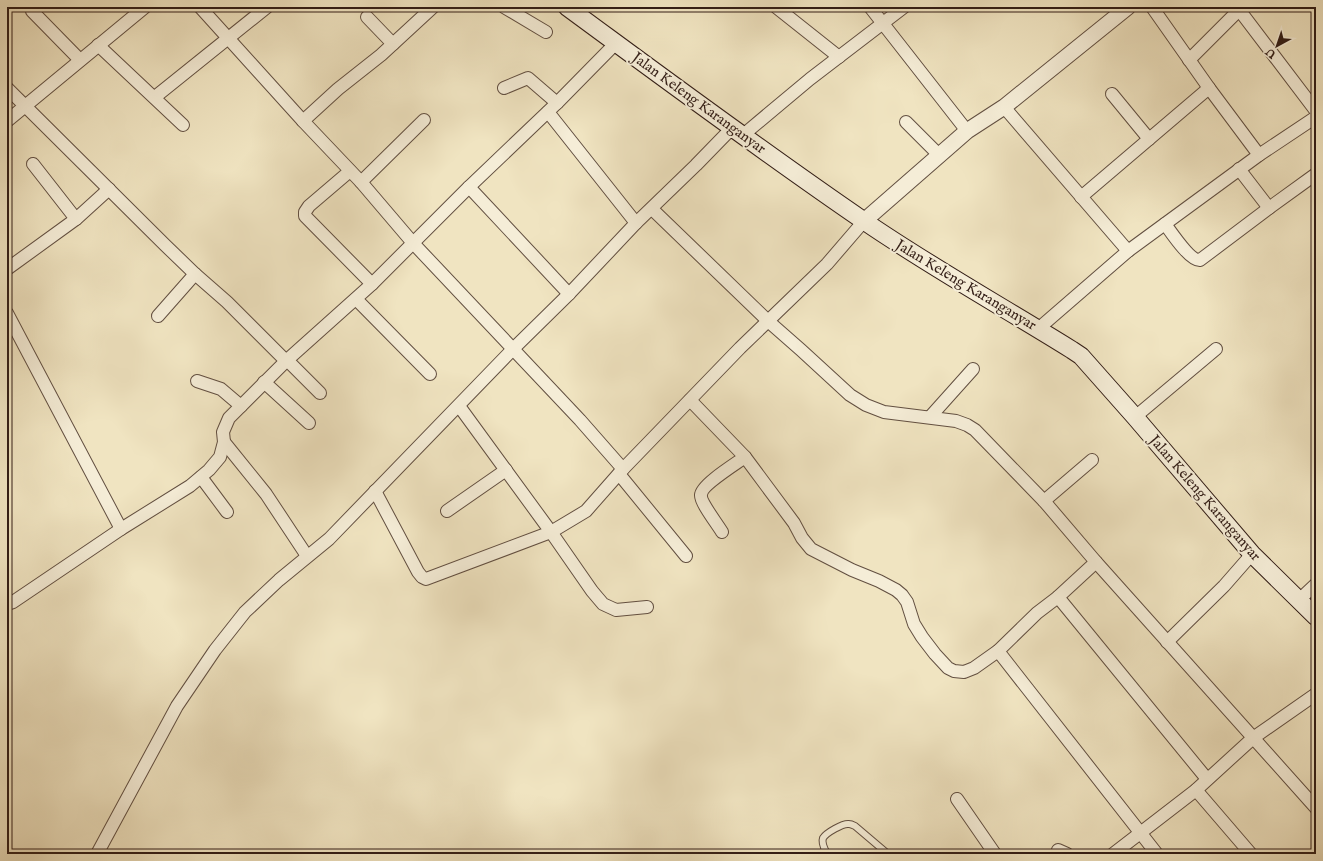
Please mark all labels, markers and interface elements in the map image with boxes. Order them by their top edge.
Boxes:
north arrow [1257,26,1297,66]
text: U [1263,44,1280,62]
street label: Jalan Keleng Karanganyar [627,47,770,158]
street label: Jalan Keleng Karanganyar [890,234,1040,335]
street label: Jalan Keleng Karanganyar [1144,429,1265,565]

